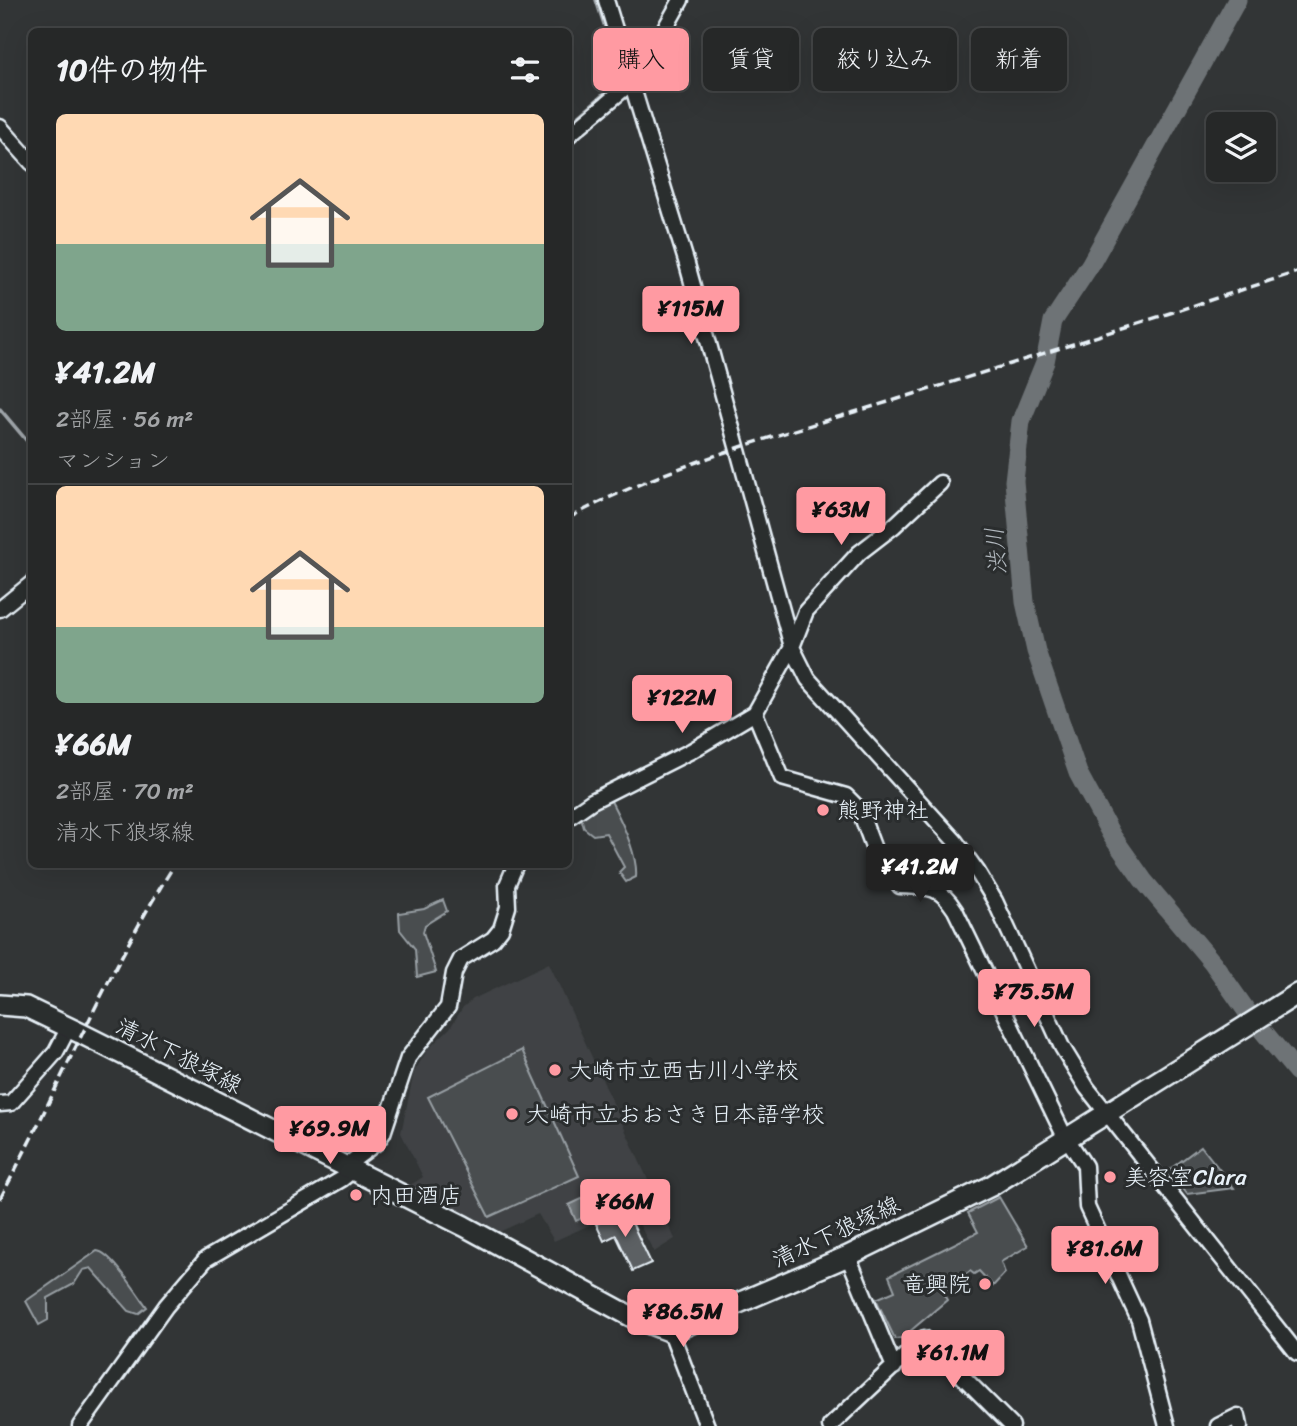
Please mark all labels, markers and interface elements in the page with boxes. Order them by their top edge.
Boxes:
chip: 購入 [593,28,689,91]
chip: 賃貸 [703,28,799,91]
chip: 絞り込み [813,28,957,91]
chip: 新着 [971,28,1067,91]
text: 10件の物件 [56,43,208,97]
icon: filters [506,51,544,89]
map controls [1206,112,1276,182]
button: layers [1206,112,1276,182]
icon: home [237,160,363,286]
pin: ¥115M [642,286,740,346]
text: ¥115M [658,288,724,329]
text: ¥41.2M [56,345,155,399]
text: 2部屋 · 56 m² [56,399,193,440]
text: マンション [56,440,170,481]
pin: ¥63M [800,488,882,547]
text: ¥63M [812,489,870,530]
water label: 渋川 [973,525,1019,577]
icon: home [237,532,363,658]
pin: ¥122M [633,676,731,735]
text: ¥122M [648,677,716,718]
text: ¥66M [56,717,131,771]
text: 2部屋 · 70 m² [56,771,194,812]
place label: 熊野神社 [837,790,929,831]
marker: 熊野神社 [815,802,831,818]
text: 清水下狼塚線 [56,812,194,853]
pin: ¥41.2M [863,844,977,904]
text: ¥41.2M [882,846,958,887]
pin: ¥75.5M [977,970,1091,1029]
text: ¥75.5M [994,971,1074,1012]
street label: 清水下狼塚線 [108,1006,250,1106]
place label: 大崎市立西古川小学校 [569,1050,799,1091]
marker: 大崎市立西古川小学校 [547,1062,563,1078]
place label: 大崎市立おおさき日本語学校 [526,1094,825,1135]
pin: ¥69.9M [273,1106,387,1166]
marker: 大崎市立おおさき日本語学校 [504,1106,520,1122]
text: ¥69.9M [290,1108,370,1149]
place label: 美容室Clara [1124,1157,1247,1198]
marker: 美容室Clara [1102,1169,1118,1185]
place label: 内田酒店 [370,1175,462,1216]
pin: ¥66M [584,1180,666,1239]
text: ¥66M [596,1181,654,1222]
street label: 清水下狼塚線 [765,1184,907,1280]
marker: 内田酒店 [348,1187,364,1203]
pin: ¥81.6M [1048,1226,1162,1286]
text: ¥81.6M [1067,1228,1143,1269]
place label: 竜興院 [902,1264,971,1305]
marker: 竜興院 [977,1276,993,1292]
pin: ¥86.5M [626,1290,740,1349]
text: ¥86.5M [643,1291,723,1332]
pin: ¥61.1M [896,1330,1010,1390]
text: ¥61.1M [917,1332,989,1373]

